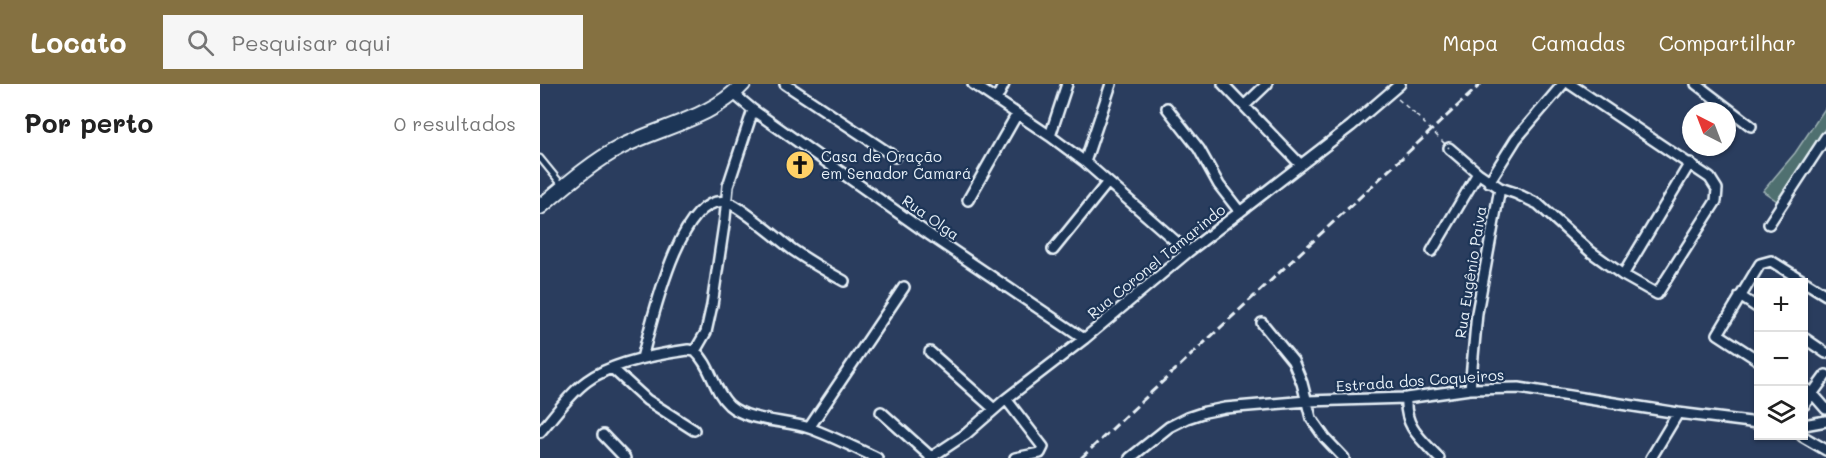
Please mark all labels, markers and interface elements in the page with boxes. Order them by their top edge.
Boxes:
search box [163,15,583,69]
text: Locato [30,24,127,60]
icon: search [184,26,217,59]
text: Pesquisar aqui [232,28,391,57]
text: Mapa [1442,29,1498,56]
text: Camadas [1531,29,1626,56]
text: Compartilhar [1659,29,1796,56]
north arrow [1682,102,1736,156]
text: Por perto [24,106,153,140]
text: 0 resultados [394,110,516,136]
place label: Casa de Oração em Senador Camará [821,146,971,183]
church icon: Casa de Oração em Senador Camará [784,149,816,181]
street label: Rua Olga [898,190,964,244]
street label: Rua Coronel Tamarindo [1083,199,1229,323]
street label: Rua Eugênio Paiva [1450,204,1490,340]
map controls [1754,278,1808,440]
button: + [1754,278,1808,332]
button: − [1754,332,1808,386]
street label: Estrada dos Coqueiros [1335,364,1505,396]
button: layers [1754,386,1808,440]

